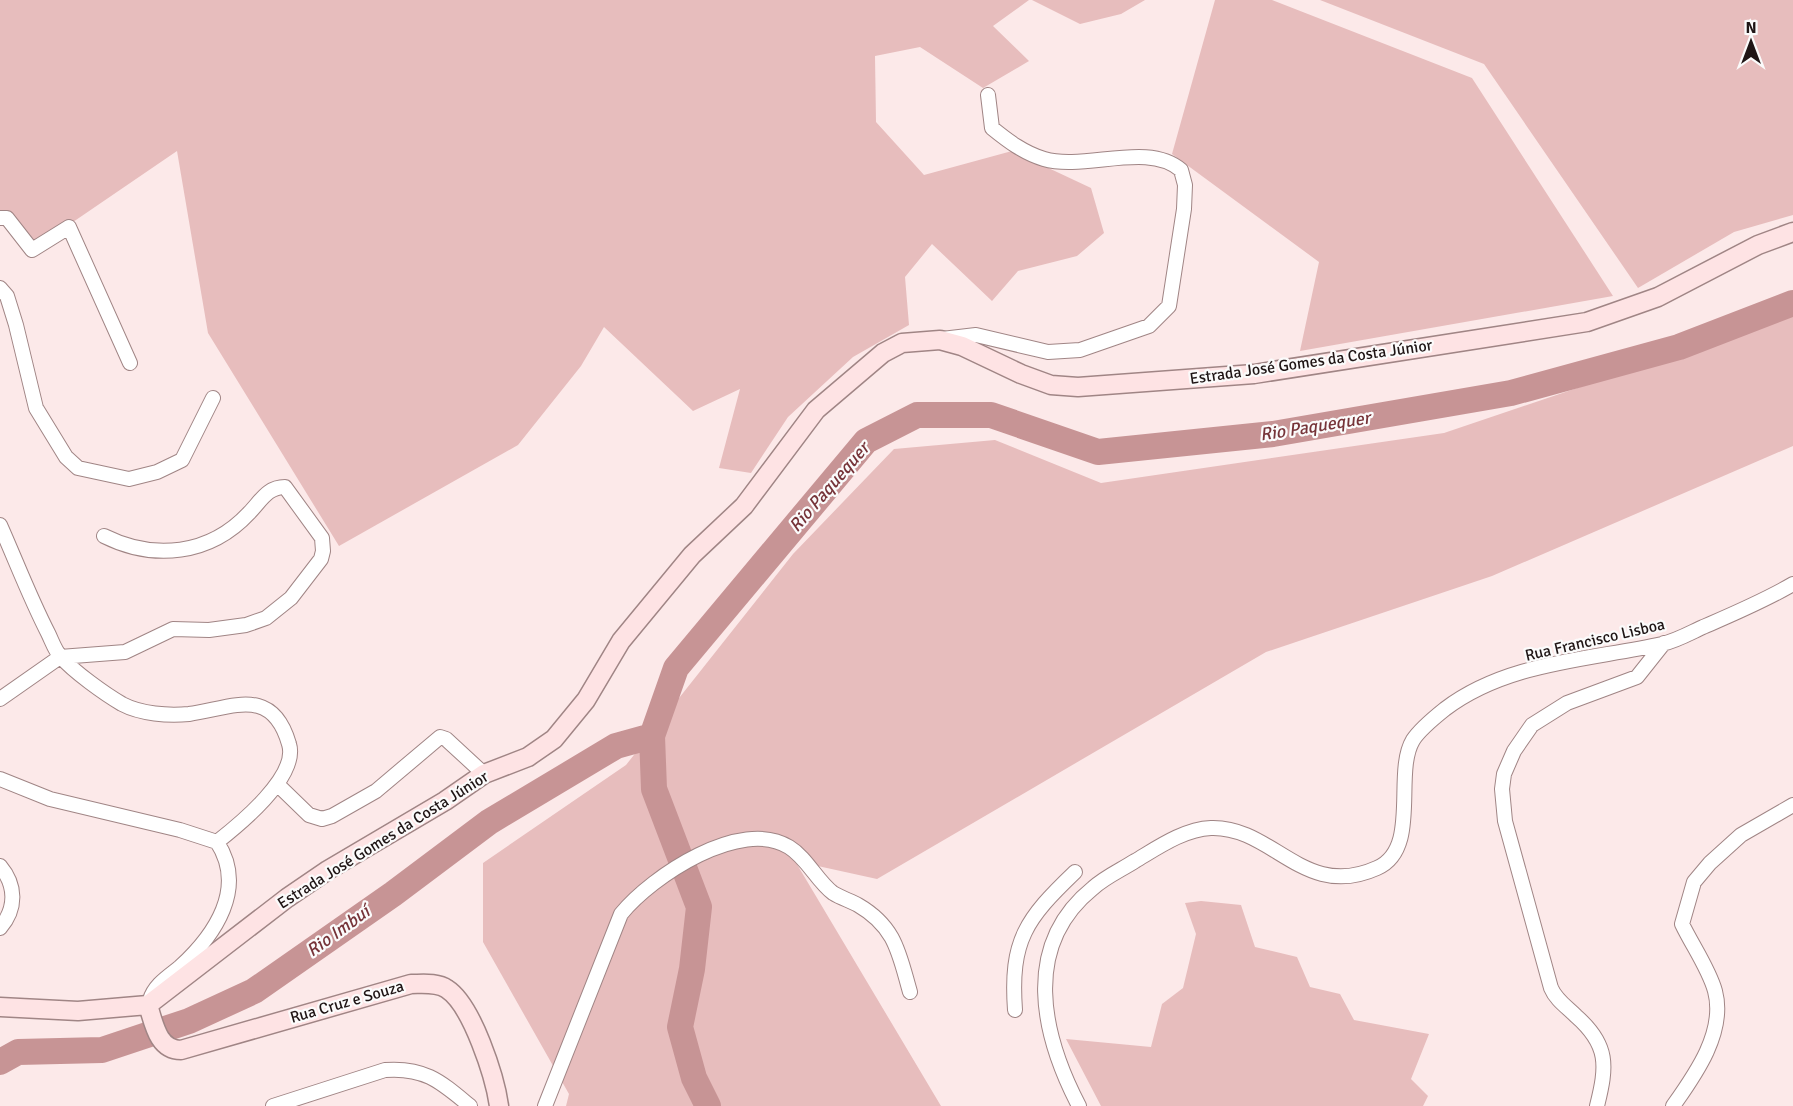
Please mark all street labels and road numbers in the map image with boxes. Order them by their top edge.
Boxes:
street label: Estrada José Gomes da Costa Júnior [1188,335,1434,389]
street label: Rua Francisco Lisboa [1523,614,1667,666]
street label: Estrada José Gomes da Costa Júnior [274,767,492,913]
street label: Rua Cruz e Souza [288,976,406,1028]

